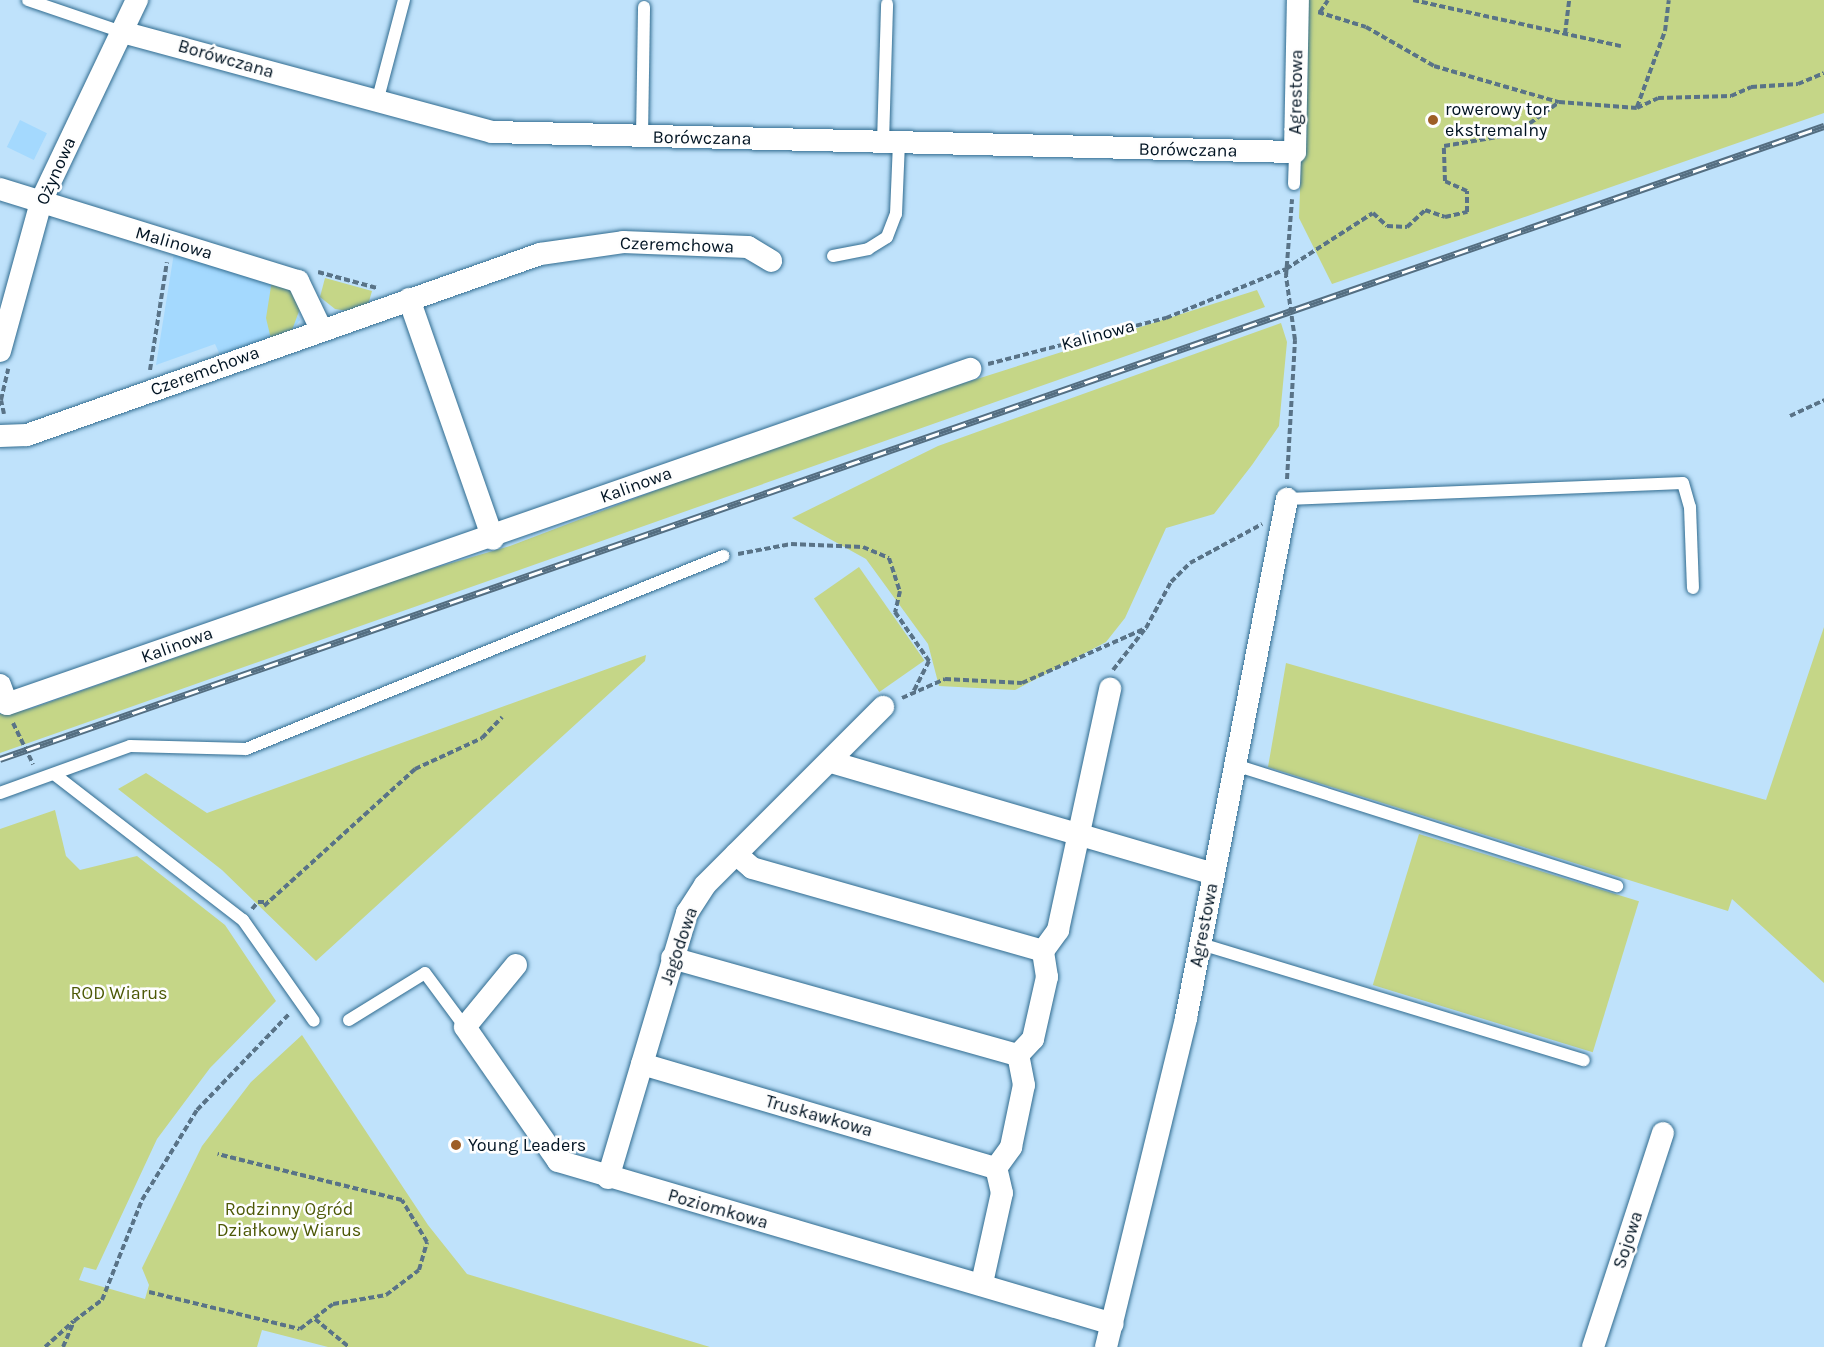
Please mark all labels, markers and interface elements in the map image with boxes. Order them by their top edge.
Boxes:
street label: Borówczana [175,35,277,83]
street label: Agrestowa [1284,49,1308,135]
place label: rowerowy tor ekstremalny [1445,99,1549,142]
marker: rowerowy tor ekstremalny [1426,113,1440,127]
street label: Borówczana [652,126,752,150]
street label: Ożynowa [31,134,81,208]
street label: Borówczana [1138,138,1238,162]
street label: Malinowa [133,222,215,264]
street label: Czeremchowa [619,232,735,258]
street label: Kalinowa [1059,315,1137,355]
street label: Czeremchowa [148,341,262,401]
street label: Kalinowa [597,462,675,508]
street label: Kalinowa [138,622,216,668]
street label: Agrestowa [1185,881,1223,969]
street label: Jagodowa [656,904,702,988]
park label: ROD Wiarus [70,982,168,1004]
street label: Truskawkowa [763,1090,875,1142]
place label: Young Leaders [468,1134,586,1156]
marker: Young Leaders [449,1138,463,1152]
street label: Poziomkowa [665,1184,771,1234]
park label: Rodzinny Ogród Działkowy Wiarus [217,1199,361,1242]
street label: Sojowa [1609,1209,1647,1271]

